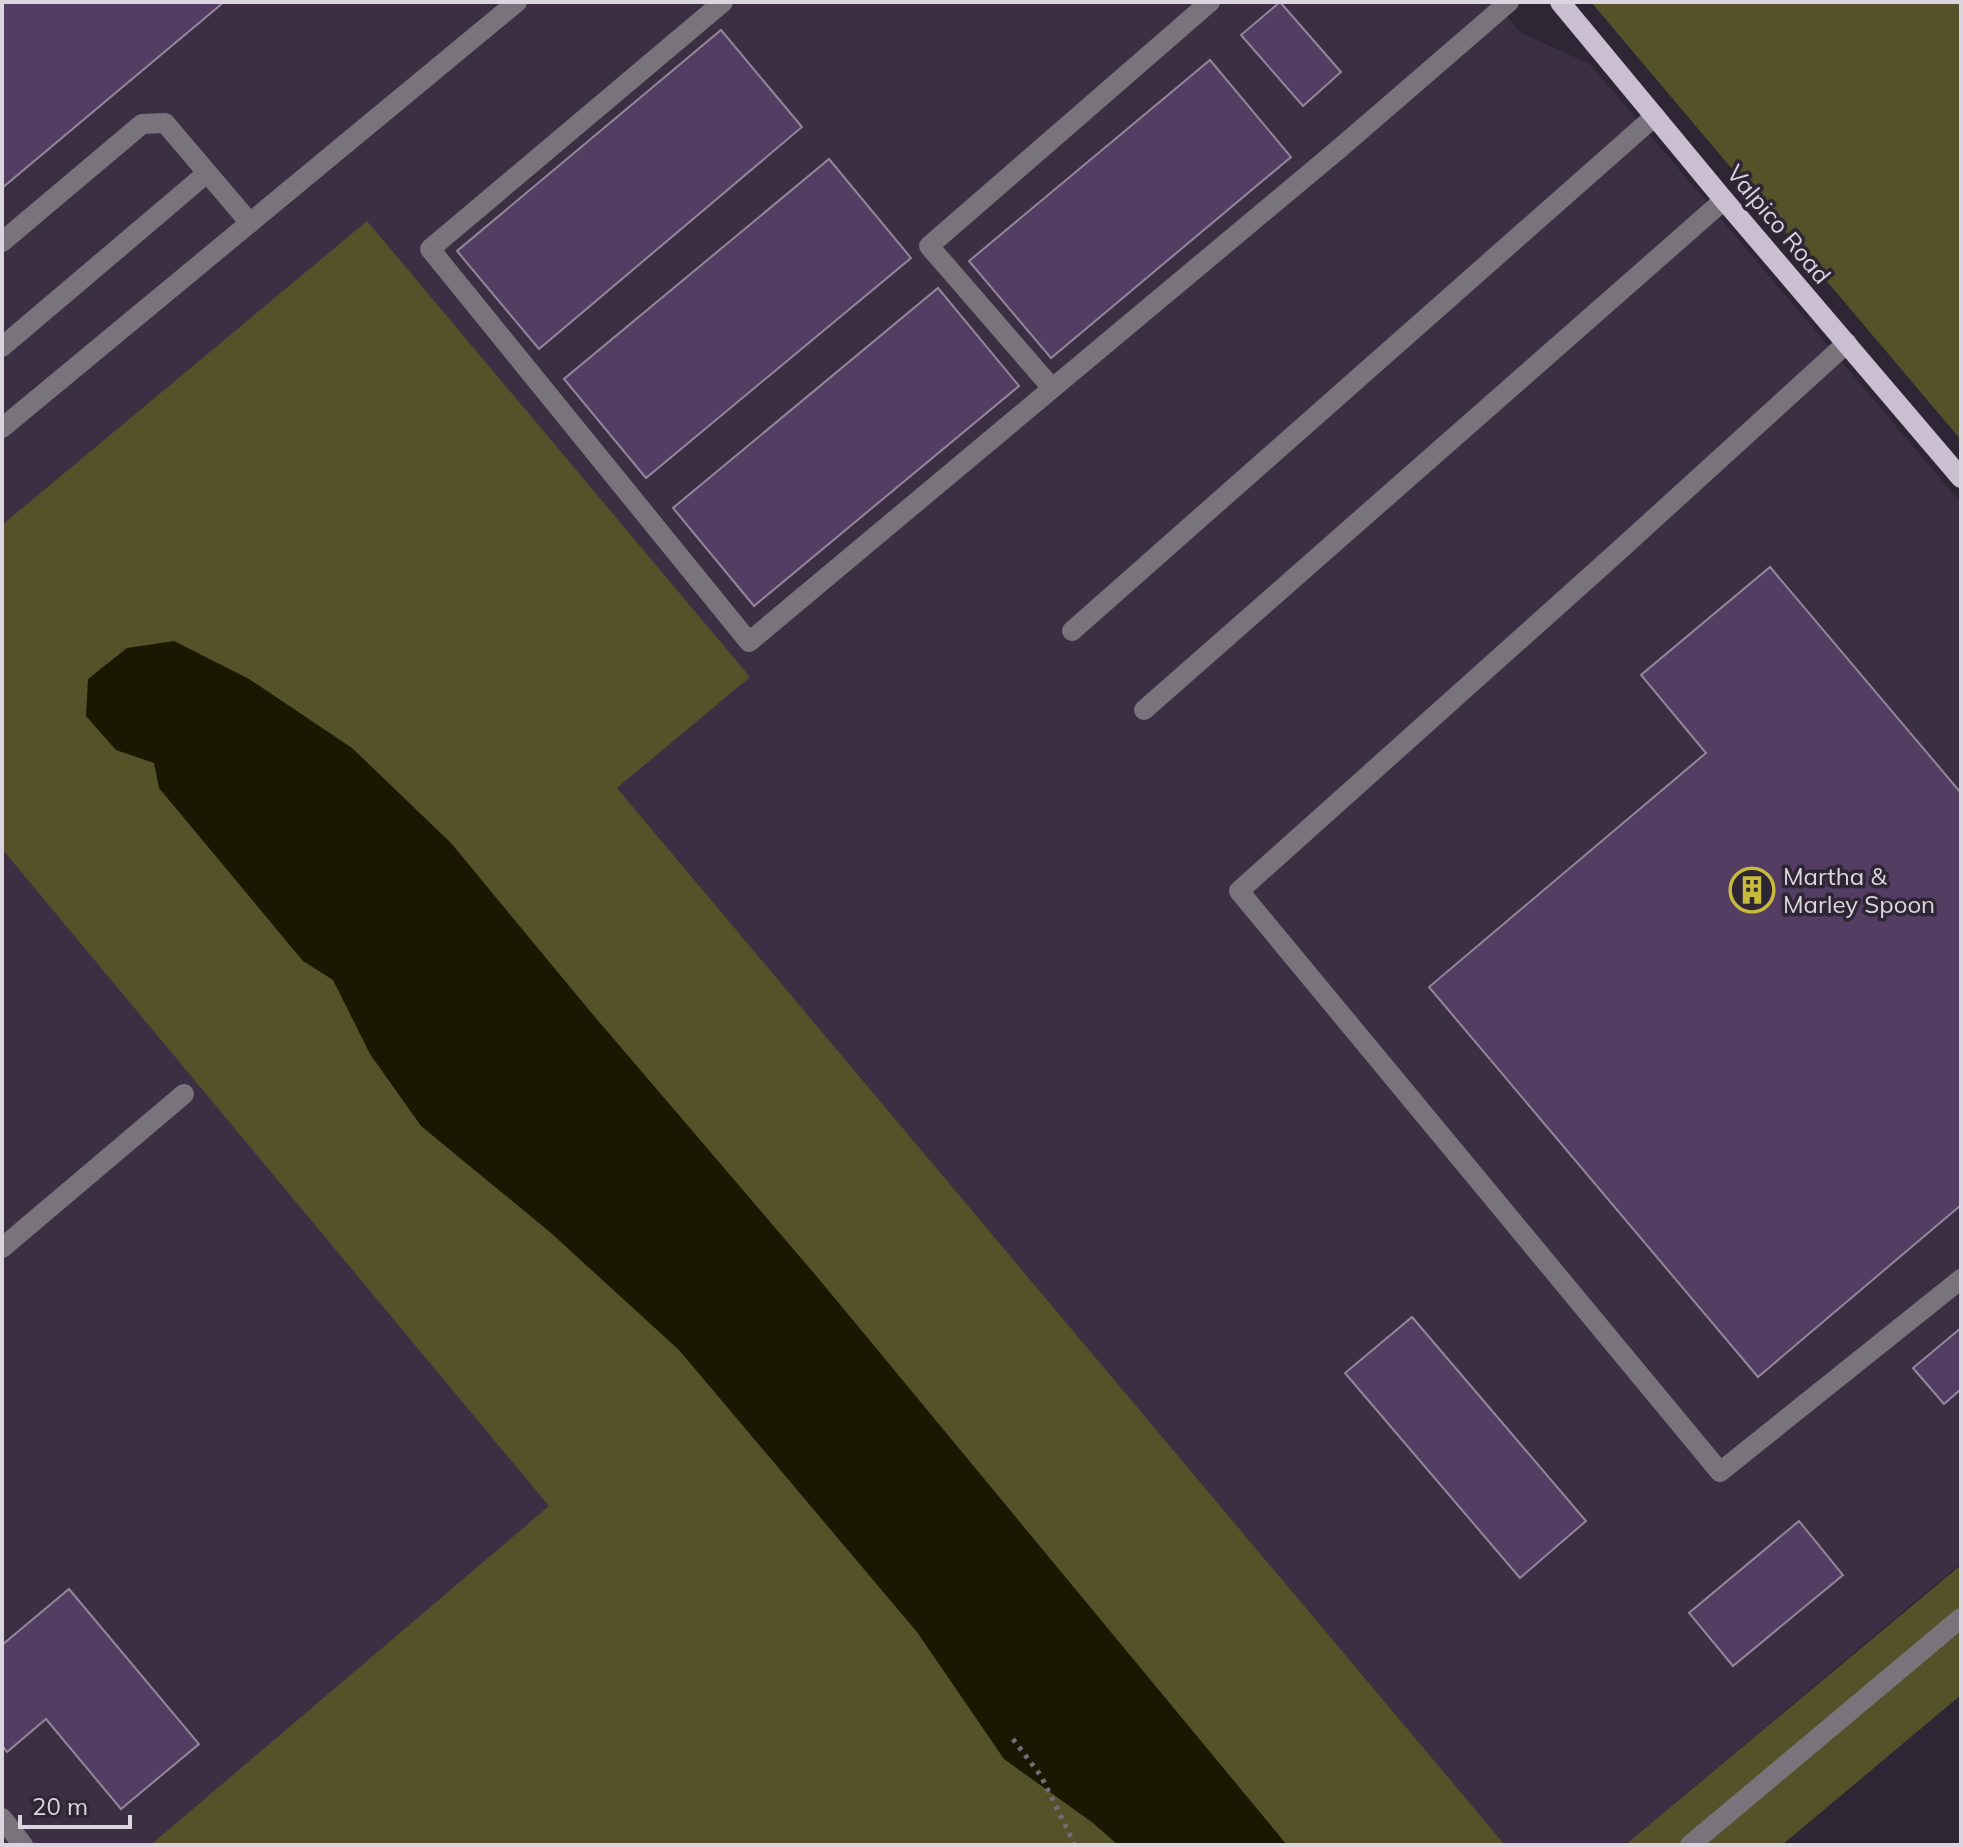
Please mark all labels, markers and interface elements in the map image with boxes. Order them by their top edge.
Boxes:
street label: Valpico Road [1721,158,1837,290]
place label: Martha & Marley Spoon [1783,861,1935,919]
building icon: Martha & Marley Spoon [1728,866,1776,914]
scale bar [20,1779,130,1829]
text: 20 m [32,1791,88,1821]

